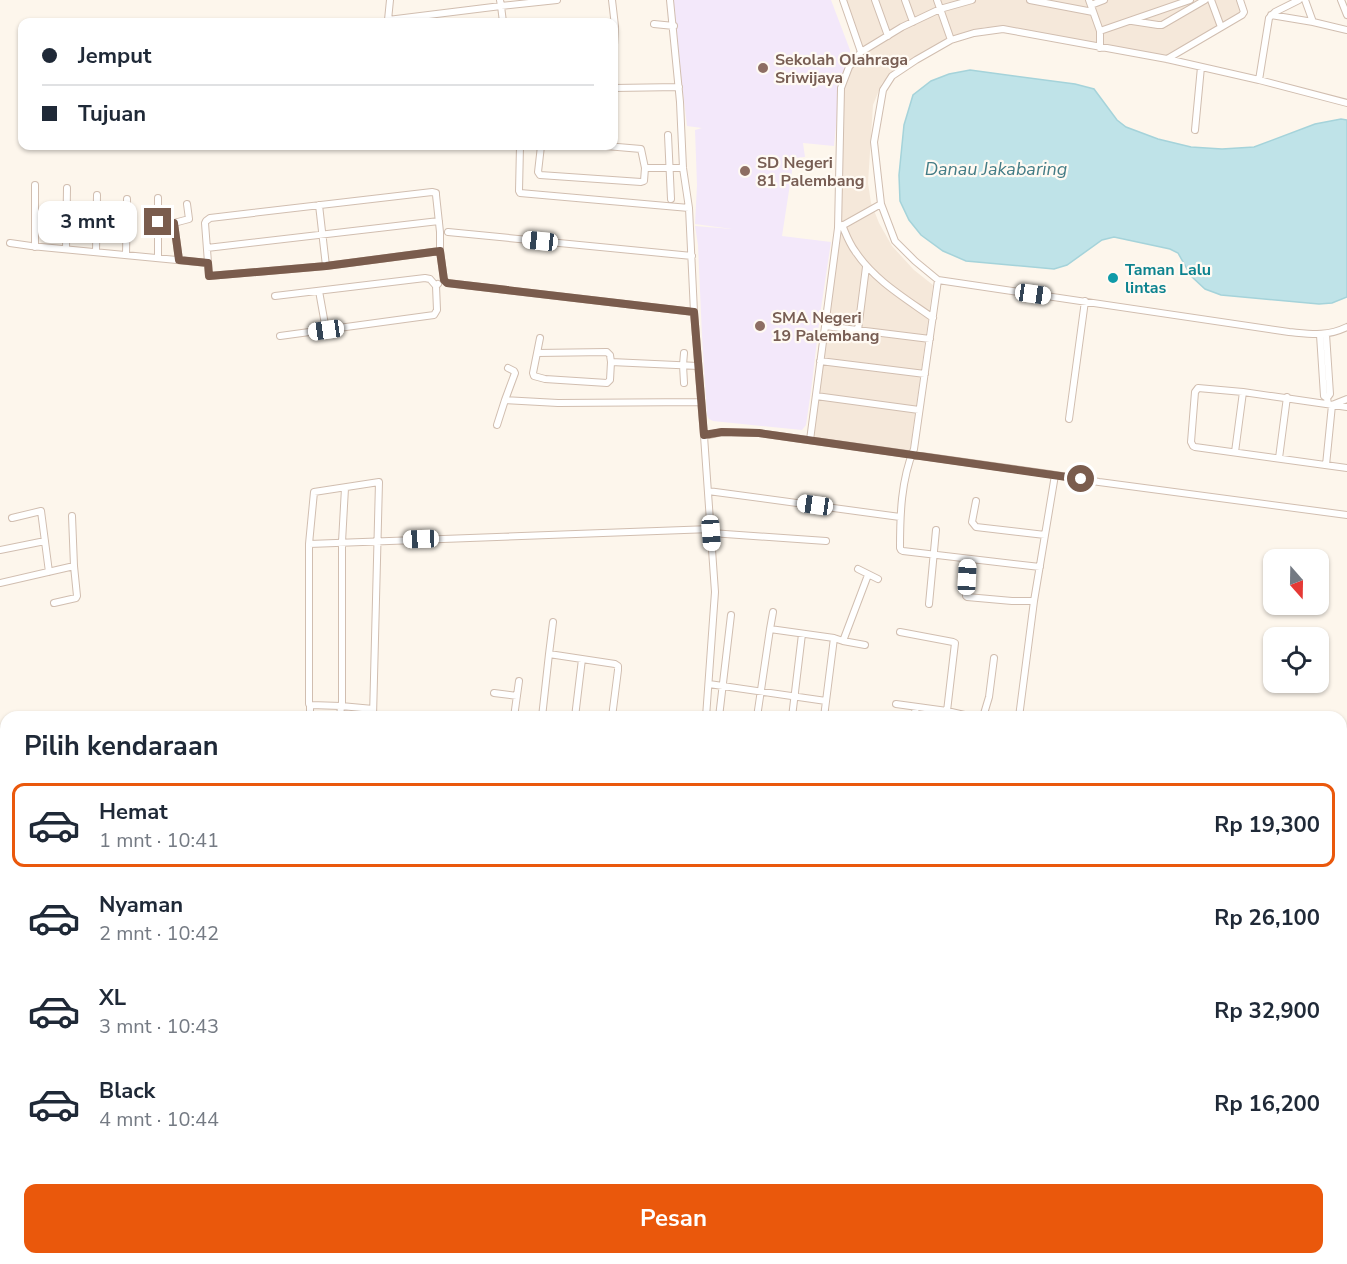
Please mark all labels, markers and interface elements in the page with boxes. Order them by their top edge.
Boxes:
text: Jemput [78,41,151,71]
place label: Sekolah Olahraga Sriwijaya [775,49,908,89]
marker: Sekolah Olahraga Sriwijaya [756,61,770,75]
text: Tujuan [78,99,146,129]
place label: SD Negeri 81 Palembang [757,152,864,192]
water label: Danau Jakabaring [925,157,1067,181]
marker: SD Negeri 81 Palembang [738,164,752,178]
callout: 3 mnt [38,201,137,243]
text: 3 mnt [60,208,115,235]
route end [144,208,171,235]
car [521,230,559,252]
place label: Taman Lalu lintas [1125,259,1211,299]
marker: Taman Lalu lintas [1106,271,1120,285]
car [1014,283,1052,305]
place label: SMA Negeri 19 Palembang [772,307,879,347]
car [307,319,345,341]
marker: SMA Negeri 19 Palembang [753,319,767,333]
route start [1067,465,1094,492]
car [796,494,834,516]
car [701,514,721,552]
car [403,529,439,549]
north arrow [1263,549,1329,615]
map controls [1263,549,1329,693]
car [957,559,977,595]
button: locate [1263,627,1329,693]
text: Pilih kendaraan [24,728,218,765]
text: Hemat [99,797,168,827]
icon: car [27,798,81,852]
text: Rp 19,300 [1214,810,1320,840]
text: 1 mnt · 10:41 [99,827,219,854]
text: Nyaman [99,890,183,920]
icon: car [27,891,81,945]
text: Rp 26,100 [1214,903,1320,933]
text: 2 mnt · 10:42 [99,920,219,947]
text: XL [99,983,126,1013]
icon: car [27,984,81,1038]
text: Rp 32,900 [1214,996,1320,1026]
text: 3 mnt · 10:43 [99,1013,219,1040]
text: Black [99,1076,155,1106]
icon: car [27,1077,81,1131]
text: Rp 16,200 [1214,1089,1320,1119]
text: 4 mnt · 10:44 [99,1106,219,1133]
button: Pesan [24,1184,1323,1253]

